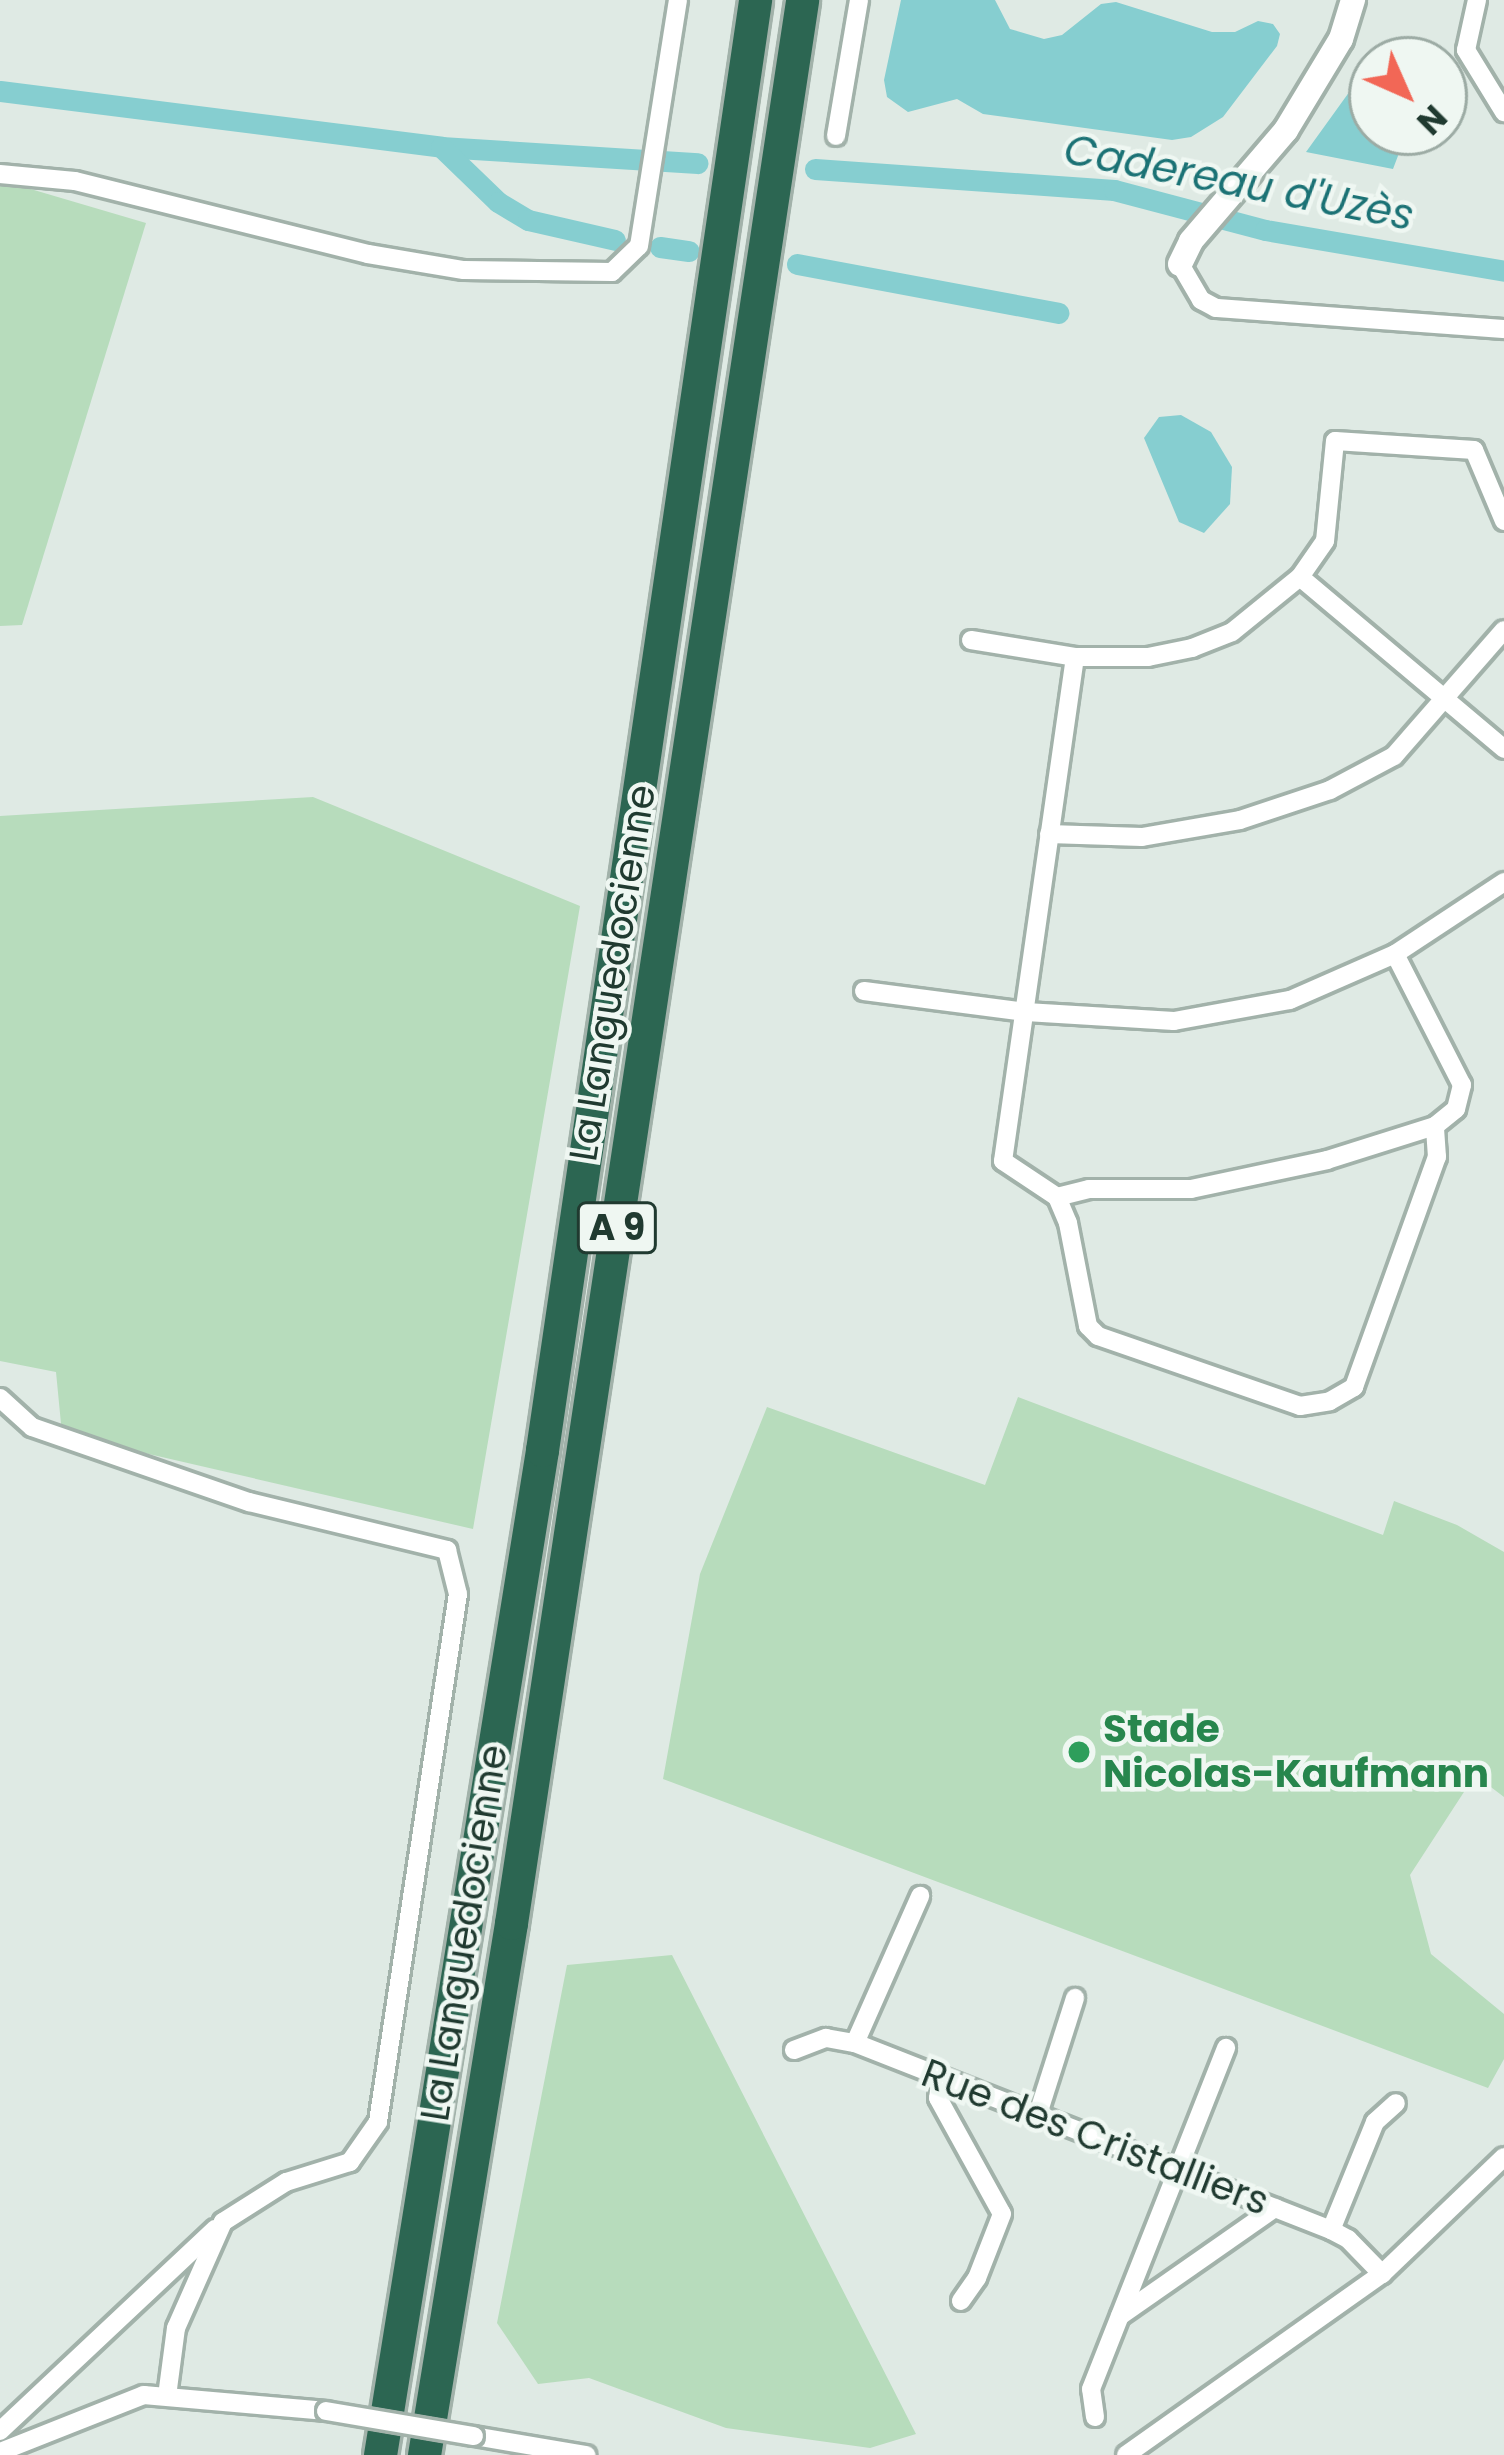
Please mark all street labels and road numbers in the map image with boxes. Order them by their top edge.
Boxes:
street label: La Languedocienne [560,782,666,1164]
road number: A 9 [575,1198,659,1258]
street label: La Languedocienne [412,1742,518,2124]
street label: Rue des Cristalliers [915,2050,1275,2226]

